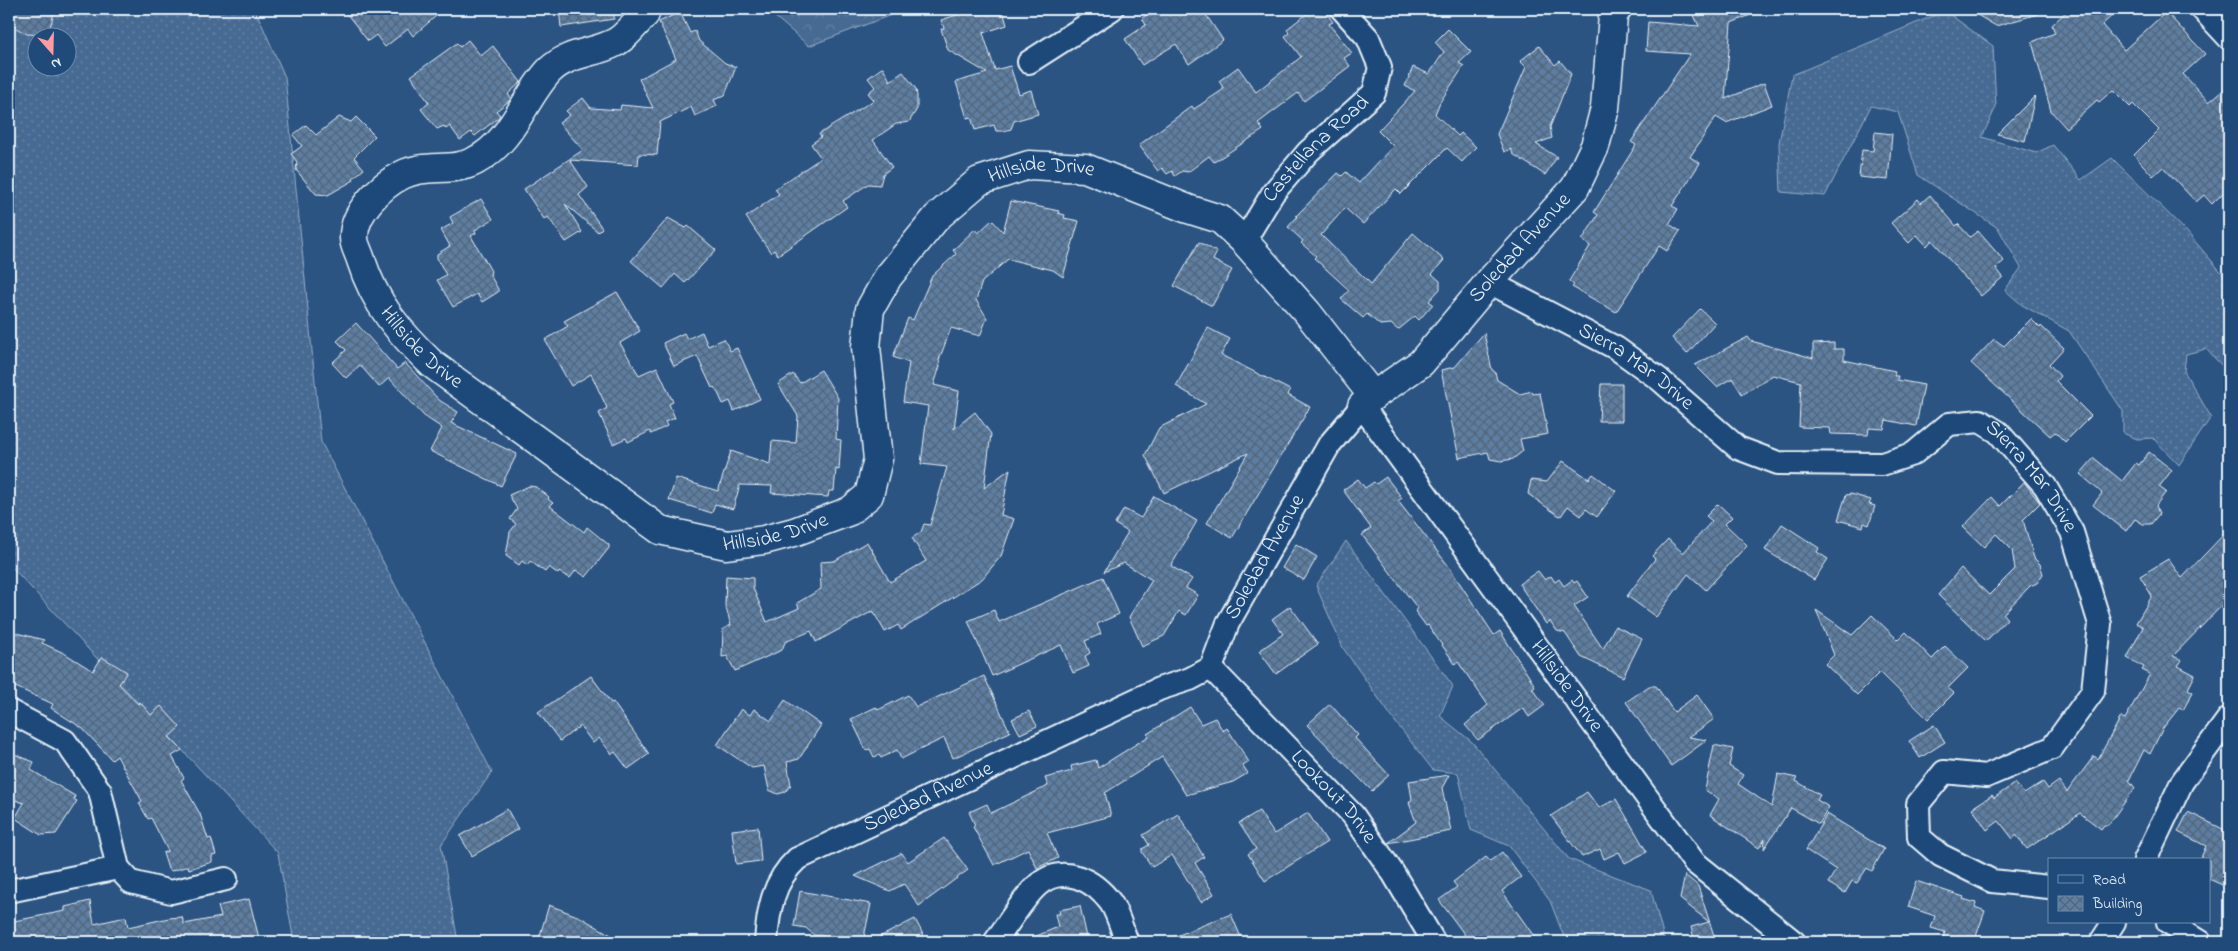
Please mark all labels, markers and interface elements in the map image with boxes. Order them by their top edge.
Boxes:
north arrow [28,28,78,78]
text: N [48,51,64,74]
street label: Castellana Road [1256,88,1377,208]
street label: Hillside Drive [985,150,1100,192]
street label: Soledad Avenue [1462,186,1579,310]
street label: Hillside Drive [372,300,469,397]
street label: Sierra Mar Drive [1573,316,1701,418]
street label: Sierra Mar Drive [1980,413,2085,539]
street label: Soledad Avenue [1218,488,1313,625]
street label: Hillside Drive [721,505,833,560]
street label: Hillside Drive [1522,634,1610,739]
street label: Lookout Drive [1283,743,1384,851]
street label: Soledad Avenue [859,754,998,841]
legend [2048,858,2210,924]
text: Road [2093,869,2126,891]
text: Building [2092,893,2142,916]

